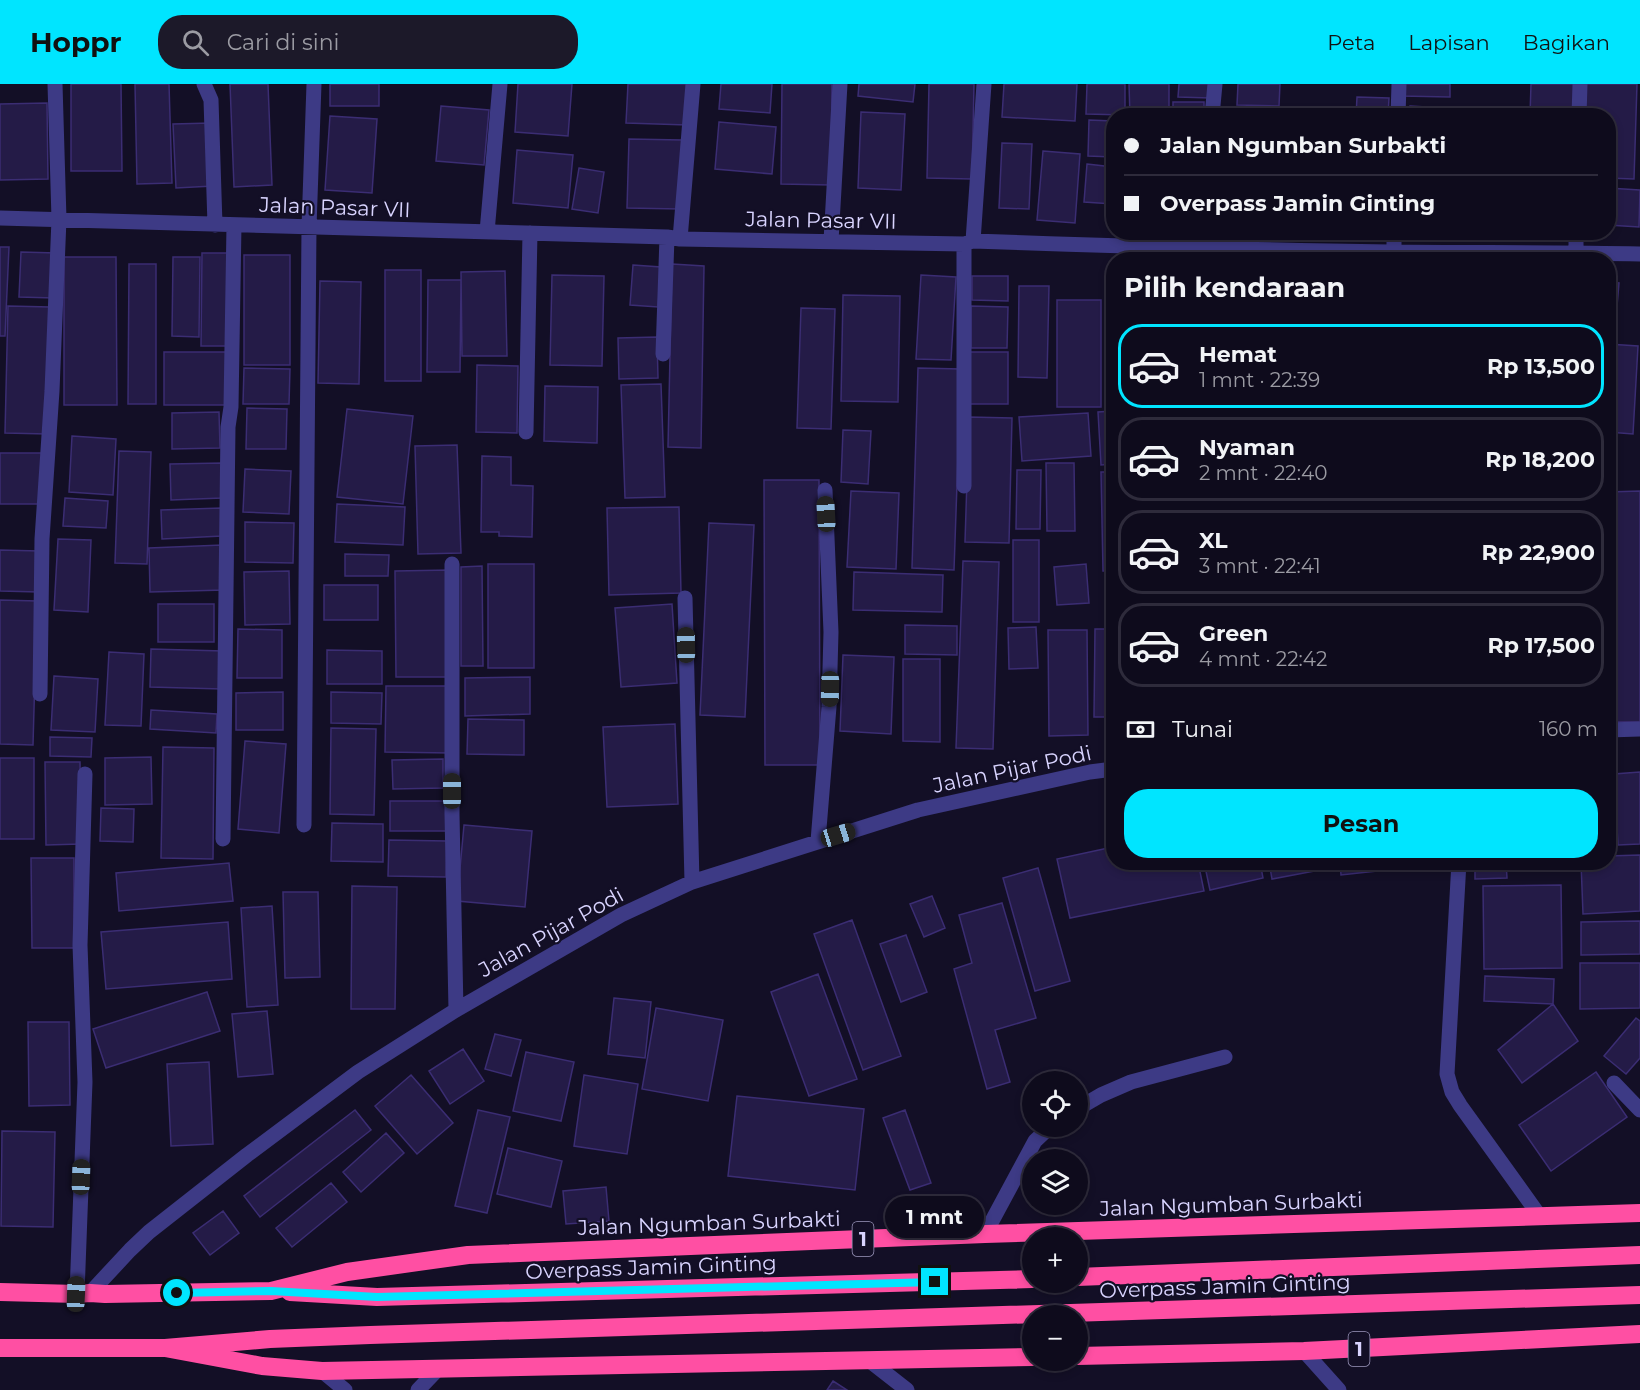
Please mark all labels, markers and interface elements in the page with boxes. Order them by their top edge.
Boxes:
search box [158,15,578,69]
text: Hoppr [30,25,122,59]
icon: search [179,26,212,59]
text: Cari di sini [227,29,339,56]
text: Peta [1327,30,1375,55]
text: Lapisan [1408,30,1490,55]
text: Bagikan [1523,30,1610,55]
text: Jalan Ngumban Surbakti [1160,132,1446,159]
text: Overpass Jamin Ginting [1160,190,1435,217]
street label: Jalan Pasar VII [258,192,411,222]
street label: Jalan Pasar VII [744,206,897,234]
text: Pilih kendaraan [1124,271,1345,304]
icon: car [1127,339,1181,393]
text: Hemat [1199,341,1277,368]
text: Rp 13,500 [1487,353,1595,380]
text: 1 mnt · 22:39 [1199,368,1320,392]
icon: car [1127,432,1181,486]
text: Nyaman [1199,434,1295,461]
text: Rp 18,200 [1485,446,1595,473]
text: 2 mnt · 22:40 [1199,461,1327,485]
car [816,496,836,532]
icon: car [1127,525,1181,579]
text: XL [1199,527,1228,554]
text: Rp 22,900 [1482,539,1595,566]
text: 3 mnt · 22:41 [1199,554,1321,578]
icon: car [1127,618,1181,672]
text: Green [1199,620,1268,647]
car [677,627,695,663]
text: Rp 17,500 [1487,632,1595,659]
text: 4 mnt · 22:42 [1199,647,1327,671]
car [821,671,839,707]
icon: cash [1124,713,1157,746]
text: Tunai [1172,716,1233,743]
text: 160 m [1539,717,1598,741]
street label: Jalan Pijar Podi [930,740,1093,798]
car [443,773,461,809]
button: Pesan [1124,789,1598,858]
car [818,821,858,849]
street label: Jalan Pijar Podi [474,882,628,983]
map controls [1022,1071,1088,1371]
button: locate [1022,1071,1088,1137]
button: layers [1022,1149,1088,1215]
car [71,1159,91,1195]
street label: Jalan Ngumban Surbakti [1098,1187,1363,1221]
callout: 1 mnt [886,1195,984,1237]
text: 1 mnt [906,1205,963,1229]
street label: Jalan Ngumban Surbakti [576,1206,841,1240]
road number: 1 [852,1222,874,1256]
button: + [1022,1227,1088,1293]
street label: Overpass Jamin Ginting [525,1250,777,1284]
route end [921,1268,948,1295]
street label: Overpass Jamin Ginting [1099,1269,1351,1303]
car [66,1276,86,1312]
route start [163,1279,190,1306]
button: − [1022,1305,1088,1371]
road number: 1 [1348,1332,1370,1366]

